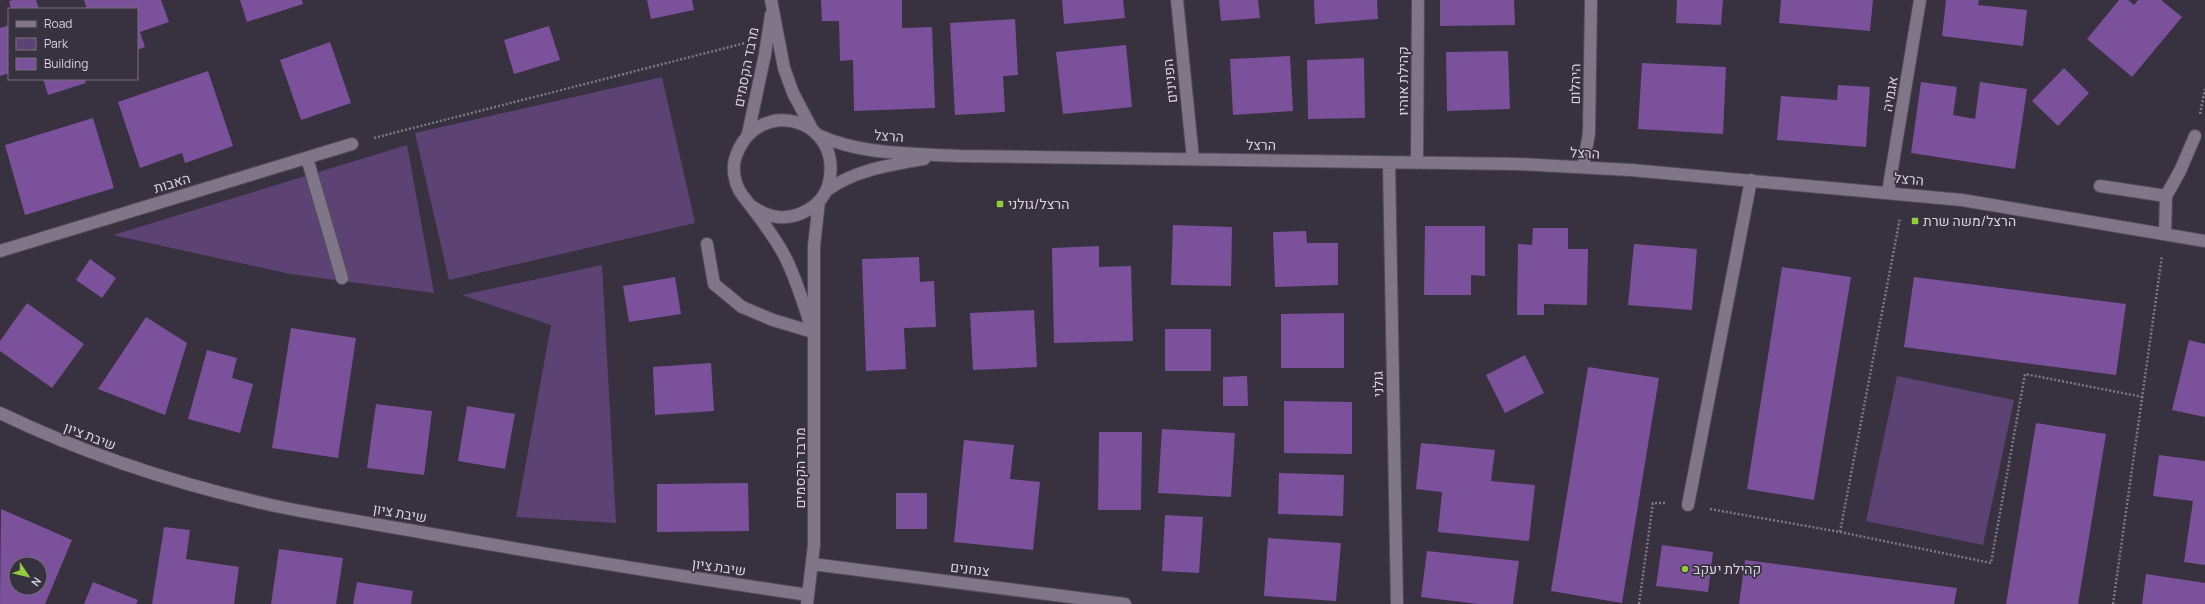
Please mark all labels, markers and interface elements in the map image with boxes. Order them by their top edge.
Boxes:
legend [8,8,138,80]
text: Road [44,15,72,32]
street label: מרבד הקסמים [728,25,763,109]
text: Park [44,35,69,52]
street label: קהילת אוהיו [1393,46,1412,116]
text: Building [44,55,88,72]
street label: הפנינים [1158,58,1181,104]
street label: היהלום [1565,63,1584,105]
street label: אגמיה [1877,75,1902,113]
street label: הרצל [873,125,905,146]
street label: הרצל [1246,135,1276,154]
street label: הרצל [1570,142,1600,163]
street label: הרצל [1893,167,1925,190]
street label: האבות [151,168,193,197]
place label: הרצל/גולני [1008,194,1069,213]
marker: הרצל/גולני [995,199,1005,209]
place label: הרצל/משה שרת [1923,211,2016,230]
marker: הרצל/משה שרת [1910,216,1920,226]
street label: גולני [1368,371,1387,397]
street label: שיבת ציון [61,417,119,454]
street label: מרבד הקסמים [790,427,809,509]
street label: שיבת ציון [372,498,428,527]
street label: שיבת ציון [691,553,747,580]
north arrow [8,556,48,596]
street label: צנחנים [949,557,991,580]
place label: קהילת יעקב [1693,559,1761,578]
marker: קהילת יעקב [1680,564,1690,574]
text: N [28,574,45,590]

